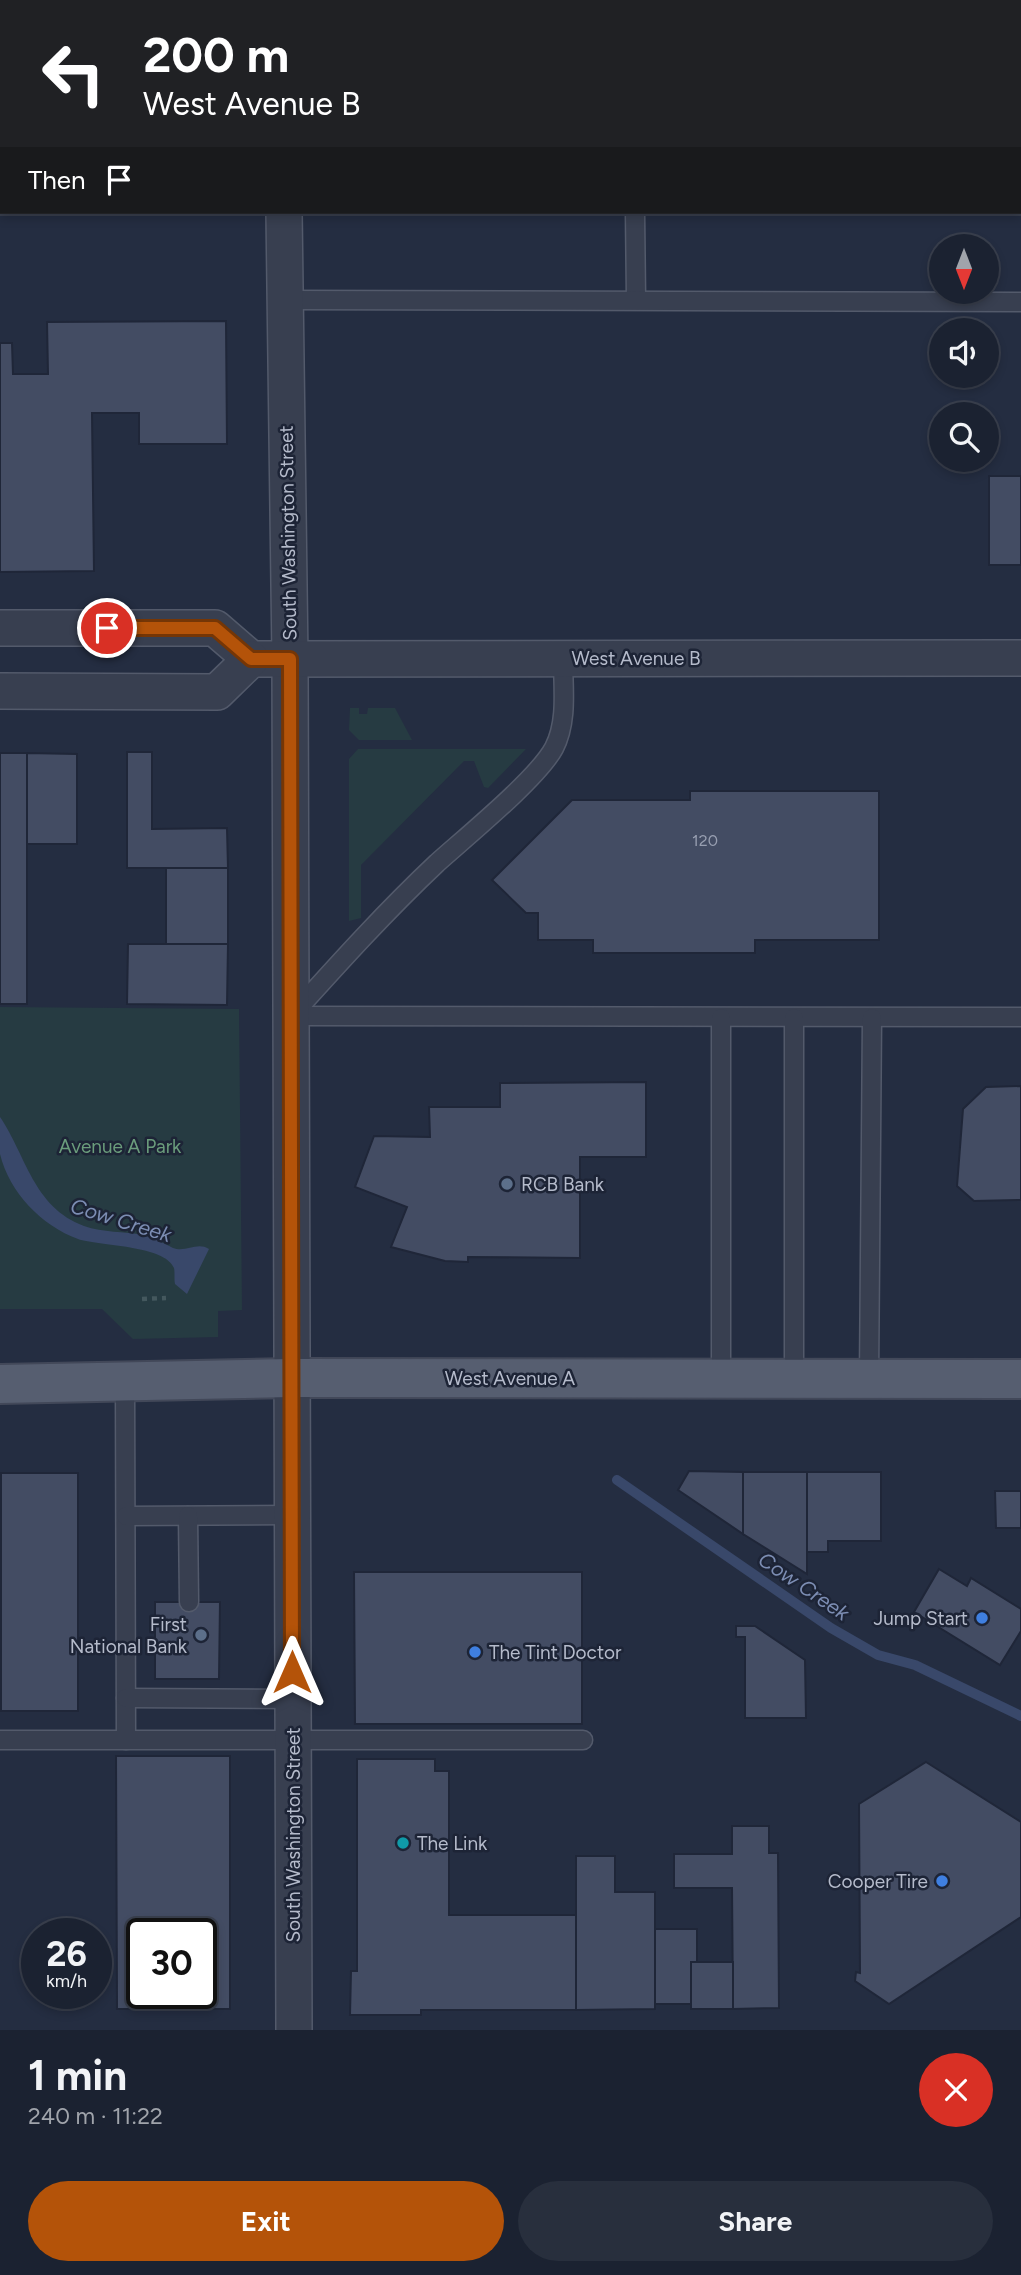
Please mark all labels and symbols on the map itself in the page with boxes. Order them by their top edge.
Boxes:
north arrow [929,234,999,304]
street label: South Washington Street [275,425,301,641]
pin [77,598,137,658]
street label: West Avenue B [571,647,701,670]
house number: 120 [692,831,718,850]
park label: Avenue A Park [59,1135,182,1158]
place label: RCB Bank [521,1173,605,1196]
marker: RCB Bank [499,1176,515,1192]
water label: Cow Creek [67,1193,175,1247]
street label: West Avenue A [445,1367,575,1390]
water label: Cow Creek [754,1546,855,1626]
place label: Jump Start [873,1607,968,1630]
marker: Jump Start [974,1610,990,1626]
place label: First National Bank [70,1613,188,1658]
marker: First National Bank [193,1627,209,1643]
position arrow [255,1635,329,1709]
place label: The Tint Doctor [489,1641,622,1664]
marker: The Tint Doctor [467,1644,483,1660]
street label: South Washington Street [282,1727,305,1943]
place label: The Link [417,1832,488,1855]
marker: The Link [395,1835,411,1851]
place label: Cooper Tire [828,1870,928,1893]
marker: Cooper Tire [934,1873,950,1889]
speed limit sign: 30 [126,1918,217,2009]

